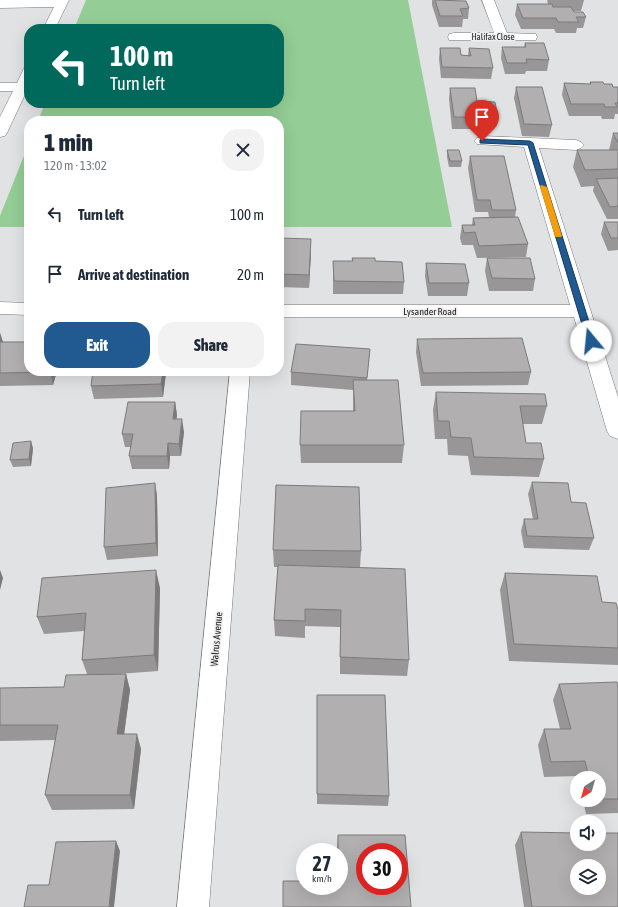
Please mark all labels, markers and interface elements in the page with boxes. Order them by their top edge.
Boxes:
street label: Halifax Close [471,32,515,42]
icon: left [44,40,96,92]
text: 100 m [110,40,173,72]
text: Turn left [110,73,165,94]
pin [465,100,499,141]
icon: arrive [471,106,493,128]
text: 1 min [44,129,93,156]
button: close [222,129,264,171]
text: 120 m · 13:02 [44,158,107,173]
icon: left [44,203,66,225]
text: Turn left [78,206,124,223]
text: 100 m [230,206,264,223]
icon: arrive [44,263,66,285]
text: Arrive at destination [78,266,189,283]
text: 20 m [237,266,264,283]
street label: Lysander Road [403,306,457,317]
position arrow [570,320,612,362]
button: Exit [44,322,150,368]
button: Share [158,322,264,368]
street label: Walrus Avenue [209,611,224,667]
north arrow [570,771,606,807]
map controls [570,771,606,895]
button: sound [570,815,606,851]
speed limit sign: 30 [356,843,408,895]
text: 27 [313,852,331,875]
button: layers [570,859,606,895]
text: km/h [312,873,332,884]

